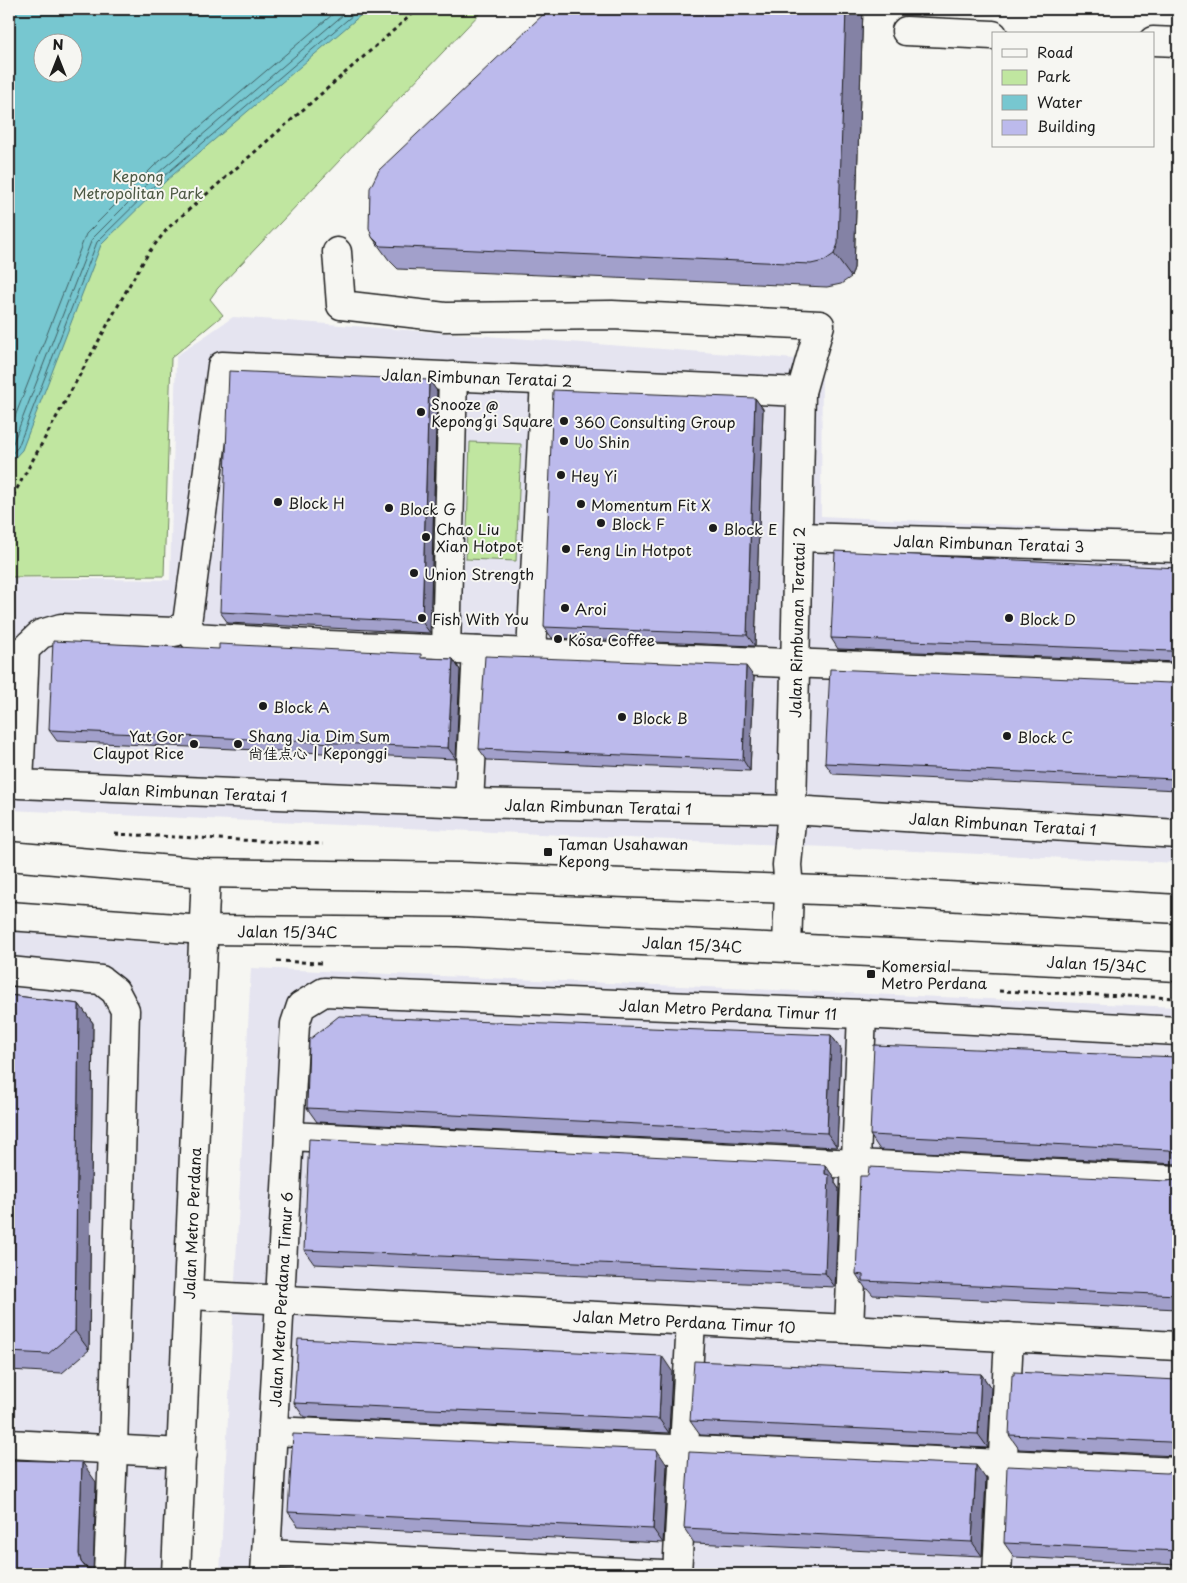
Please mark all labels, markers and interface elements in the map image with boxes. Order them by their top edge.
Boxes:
north arrow [32,32,82,82]
legend [992,32,1154,148]
text: N [52,34,64,55]
text: Road [1037,40,1073,63]
text: Park [1037,64,1071,87]
text: Water [1037,90,1082,113]
text: Building [1037,114,1096,137]
park label: Kepong Metropolitan Park [73,164,203,204]
street label: Jalan Rimbunan Teratai 2 [381,362,573,392]
place label: Snooze @ Kepong’gi Square [431,392,553,432]
marker: Snooze @ Kepong’gi Square [415,406,427,418]
place label: 360 Consulting Group [574,410,736,433]
marker: 360 Consulting Group [558,415,570,427]
place label: Uo Shin [574,430,630,453]
marker: Uo Shin [558,435,570,447]
place label: Hey Yi [571,464,617,487]
marker: Hey Yi [555,469,567,481]
place label: Block H [288,491,345,514]
place label: Momentum Fit X [591,493,711,516]
marker: Block H [272,496,284,508]
place label: Block G [399,497,456,520]
marker: Momentum Fit X [575,498,587,510]
marker: Block G [383,502,395,514]
place label: Block F [611,512,665,535]
place label: Chao Liu Xian Hotpot [436,517,522,557]
marker: Block F [595,517,607,529]
place label: Block E [723,517,778,540]
marker: Block E [707,522,719,534]
street label: Jalan Rimbunan Teratai 2 [782,527,810,718]
street label: Jalan Rimbunan Teratai 3 [893,528,1085,557]
marker: Chao Liu Xian Hotpot [420,531,432,543]
place label: Feng Lin Hotpot [576,538,692,561]
marker: Feng Lin Hotpot [560,543,572,555]
place label: Union Strength [424,562,534,585]
marker: Union Strength [408,567,420,579]
place label: Aroi [575,597,607,620]
marker: Aroi [559,602,571,614]
place label: Fish With You [432,607,529,630]
place label: Block D [1019,607,1076,630]
marker: Fish With You [416,612,428,624]
marker: Block D [1003,612,1015,624]
place label: Kösa Coffee [568,628,655,651]
marker: Kösa Coffee [552,633,564,645]
place label: Block A [273,695,330,718]
marker: Block A [257,700,269,712]
place label: Block B [632,706,688,729]
marker: Block B [616,711,628,723]
place label: Yat Gor Claypot Rice [93,724,184,764]
place label: Shang Jia Dim Sum 尚佳点心 | Keponggi [248,724,390,764]
place label: Block C [1017,725,1073,748]
marker: Block C [1001,730,1013,742]
marker: Yat Gor Claypot Rice [188,738,200,750]
marker: Shang Jia Dim Sum 尚佳点心 | Keponggi [232,738,244,750]
street label: Jalan Rimbunan Teratai 1 [99,776,288,807]
street label: Jalan Rimbunan Teratai 1 [504,792,692,819]
street label: Jalan Rimbunan Teratai 1 [908,806,1097,840]
place label: Taman Usahawan Kepong [558,832,688,872]
marker: Taman Usahawan Kepong [542,846,554,858]
street label: Jalan 15/34C [237,919,338,943]
street label: Jalan 15/34C [641,929,743,957]
street label: Jalan 15/34C [1046,949,1147,977]
place label: Komersial Metro Perdana [881,954,988,994]
marker: Komersial Metro Perdana [865,968,877,980]
street label: Jalan Metro Perdana Timur 11 [619,993,837,1024]
street label: Jalan Metro Perdana [176,1147,206,1300]
street label: Jalan Metro Perdana Timur 6 [263,1191,297,1408]
street label: Jalan Metro Perdana Timur 10 [573,1303,796,1338]

